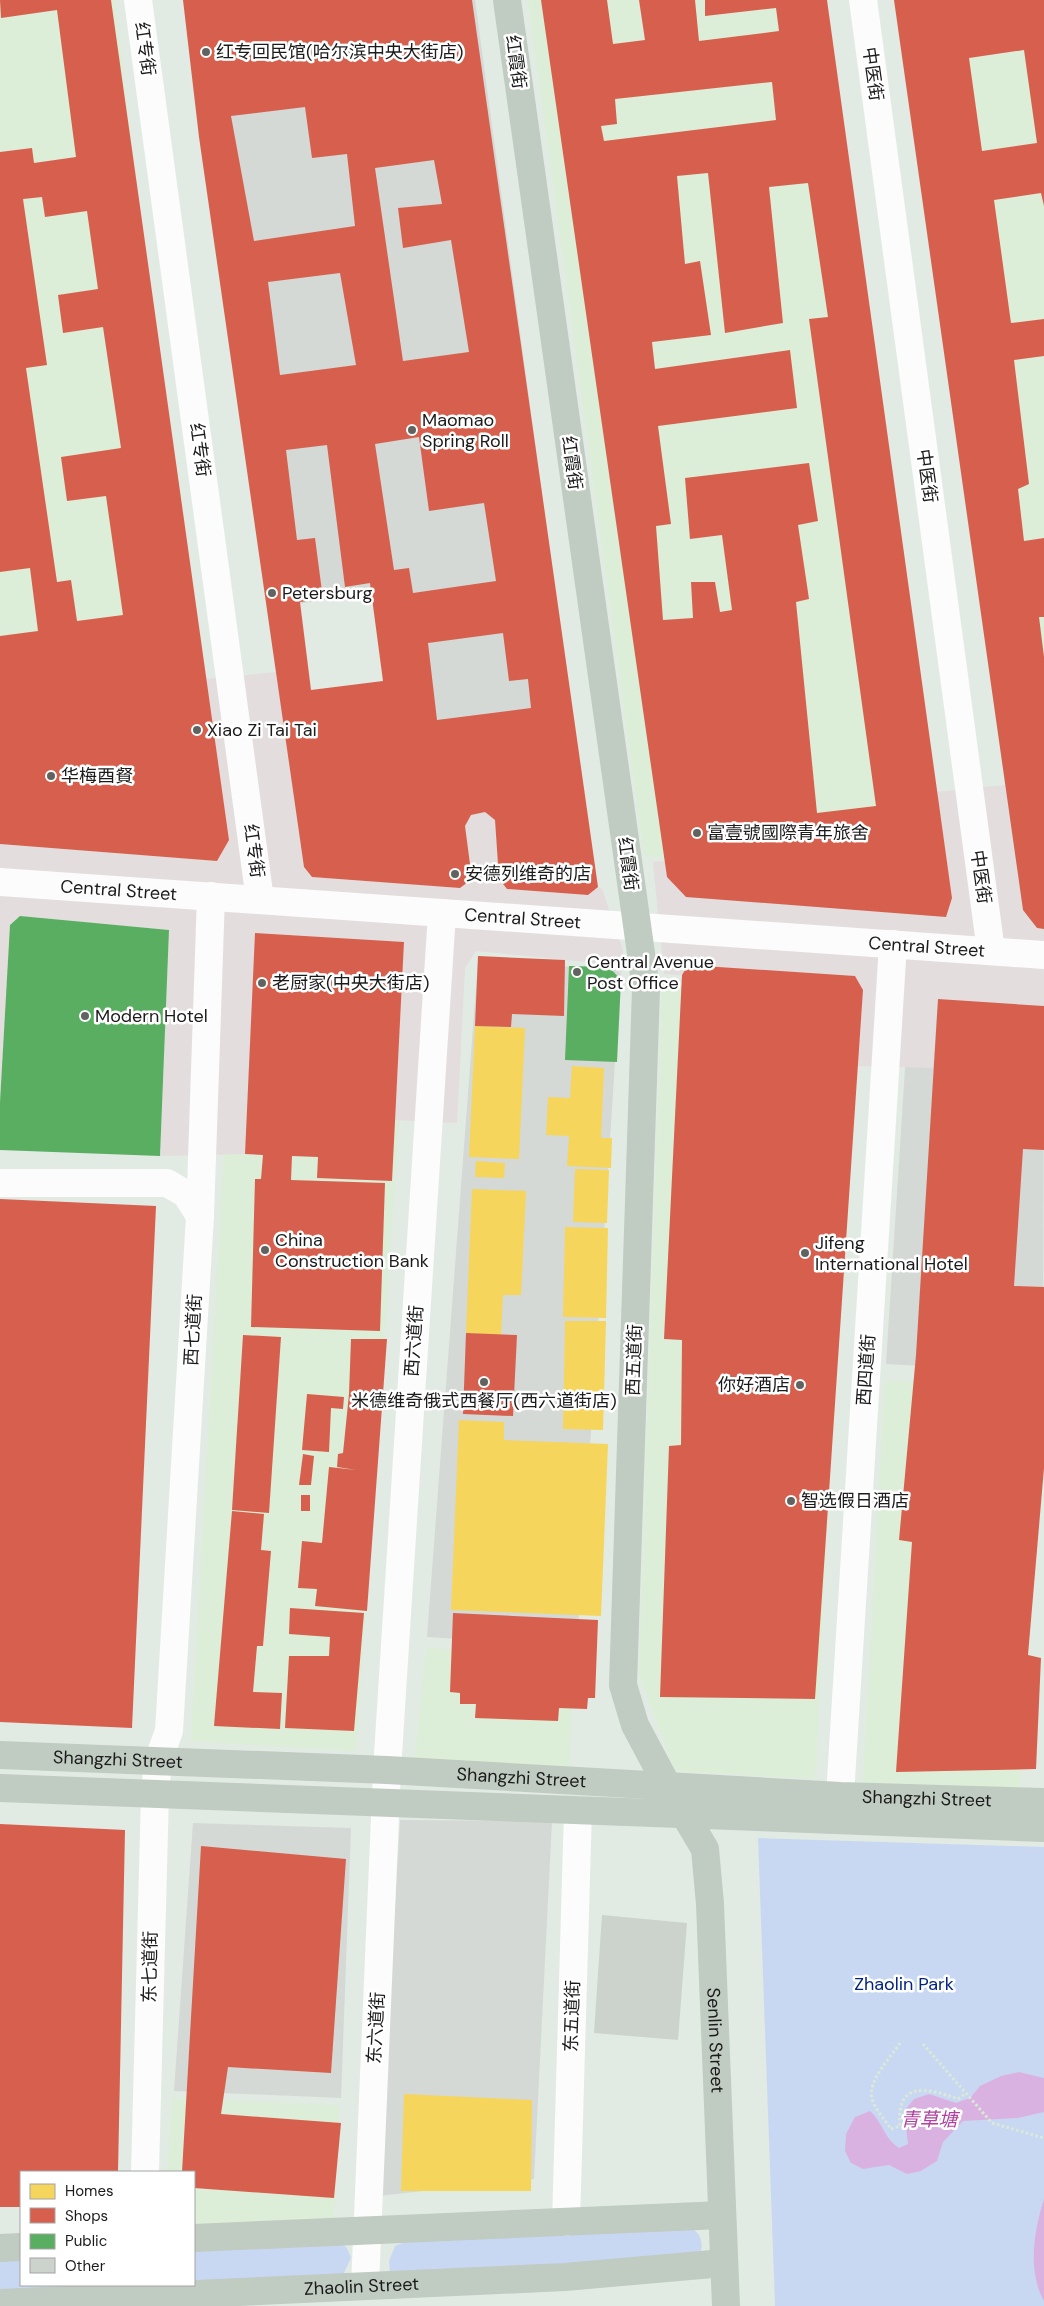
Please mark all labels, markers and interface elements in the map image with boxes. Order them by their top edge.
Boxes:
street label: 红专街 [129,21,161,77]
street label: 红霞街 [500,34,532,90]
place label: 红专回民馆(哈尔滨中央大街店) [216,40,463,64]
marker: 红专回民馆(哈尔滨中央大街店) [200,46,212,58]
street label: 中医街 [857,46,889,102]
place label: Maomao Spring Roll [422,408,509,453]
street label: 红专街 [184,422,216,478]
marker: Maomao Spring Roll [406,424,418,436]
street label: 红霞街 [556,435,588,491]
street label: 中医街 [911,448,943,504]
place label: Petersburg [282,581,373,605]
marker: Petersburg [266,587,278,599]
place label: Xiao Zi Tai Tai [207,718,317,742]
marker: Xiao Zi Tai Tai [191,724,203,736]
place label: 华梅酉䝳 [61,764,133,788]
marker: 华梅酉䝳 [45,770,57,782]
place label: 富壹號國際青年旅舍 [707,821,869,845]
street label: 红专街 [238,823,270,879]
marker: 富壹號國際青年旅舍 [691,827,703,839]
street label: 红霞街 [612,836,644,892]
street label: 中医街 [965,849,997,905]
place label: 安德列维奇的店 [465,862,591,886]
marker: 安德列维奇的店 [449,868,461,880]
street label: Central Street [60,874,178,906]
street label: Central Street [464,903,582,935]
street label: Central Street [868,931,986,963]
place label: Central Avenue Post Office [587,950,714,995]
marker: Central Avenue Post Office [571,966,583,978]
place label: 老厨家(中央大街店) [272,971,429,995]
marker: 老厨家(中央大街店) [256,977,268,989]
place label: Modern Hotel [95,1004,208,1028]
marker: Modern Hotel [79,1010,91,1022]
place label: China Construction Bank [275,1228,429,1273]
place label: Jifeng International Hotel [815,1231,968,1276]
marker: China Construction Bank [259,1244,271,1256]
marker: Jifeng International Hotel [799,1247,811,1259]
street label: 西七道街 [179,1293,207,1367]
street label: 西六道街 [400,1304,428,1378]
street label: 西五道街 [621,1324,647,1396]
street label: 西四道街 [852,1333,880,1407]
place label: 你好酒店 [718,1373,790,1397]
marker: 米德维奇俄式西餐厅(西六道街店) [478,1376,490,1388]
marker: 你好酒店 [794,1379,806,1391]
place label: 米德维奇俄式西餐厅(西六道街店) [351,1389,617,1413]
place label: 智选假日酒店 [801,1489,909,1513]
marker: 智选假日酒店 [785,1495,797,1507]
street label: Shangzhi Street [53,1745,183,1774]
street label: Shangzhi Street [456,1762,587,1793]
street label: Shangzhi Street [862,1785,992,1812]
street label: 东七道街 [137,1931,163,2003]
park label: Zhaolin Park [854,1972,954,1996]
street label: 东五道街 [559,1980,585,2052]
street label: Senlin Street [701,1987,730,2094]
street label: 东六道街 [362,1991,390,2065]
water label: 青草塘 [900,2107,960,2132]
legend [20,2171,195,2286]
text: Homes [65,2181,114,2201]
text: Shops [65,2206,108,2226]
text: Public [65,2231,107,2251]
text: Other [65,2256,106,2276]
street label: Zhaolin Street [304,2272,420,2301]

